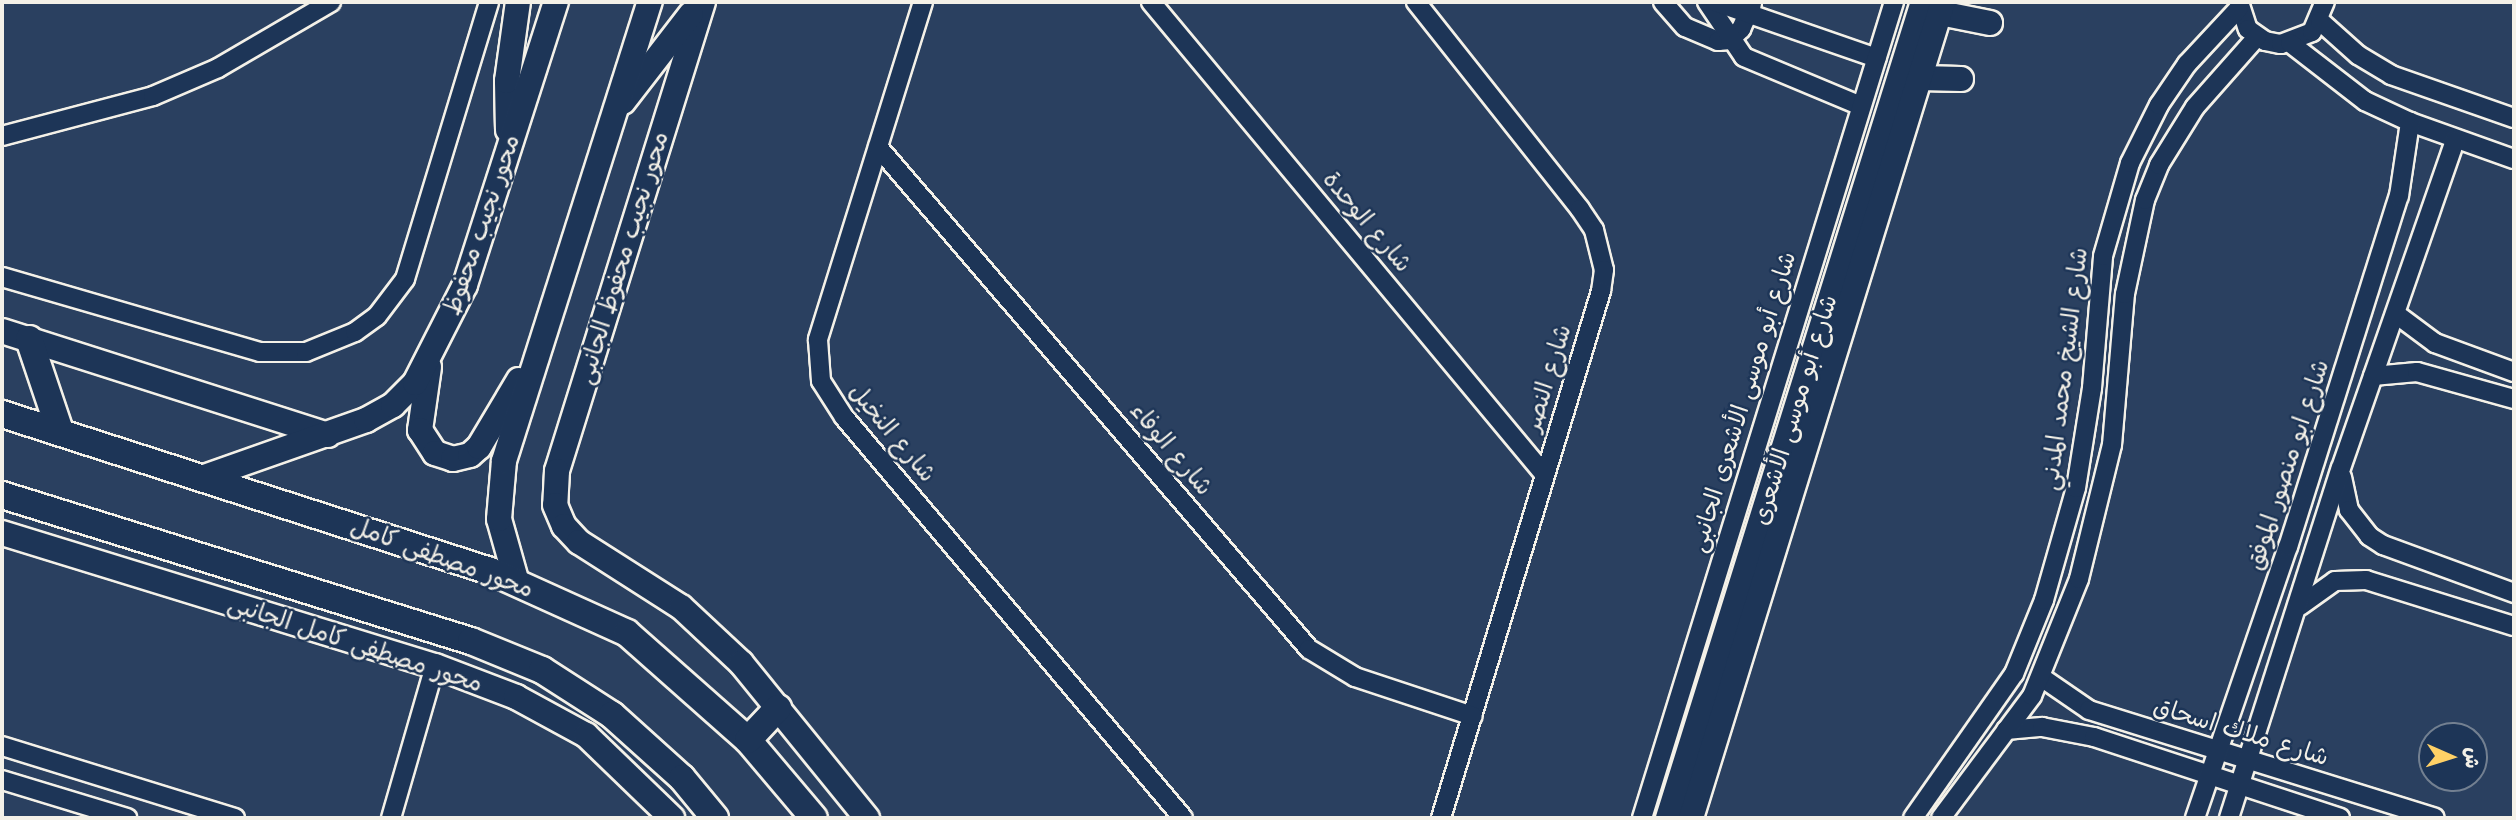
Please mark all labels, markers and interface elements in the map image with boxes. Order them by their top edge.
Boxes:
street label: محور نجيب محفوظ الجانبى [571,128,675,388]
street label: محور نجيب محفوظ [438,131,526,319]
street label: شارع الوحدة [1316,166,1418,278]
street label: شارع الشيخ محمد المدني [2036,246,2094,492]
street label: شارع أبو موسى الأشعرى الجانبى [1683,248,1803,556]
street label: شارع أبو موسى الأشعرى [1746,291,1844,529]
street label: شارع النصر [1518,321,1578,435]
street label: شارع ابو منصور الموفق [2240,356,2336,574]
street label: شارع النخيل [842,378,942,488]
street label: شارع الوفاء [1124,397,1218,501]
street label: محور مصطفى كامل [347,512,537,604]
street label: محور مصطفى كامل الجانبى [224,589,486,699]
street label: شارع ملاك اسحاق [2150,692,2332,772]
north arrow [2418,722,2488,792]
text: ش [2459,747,2486,769]

